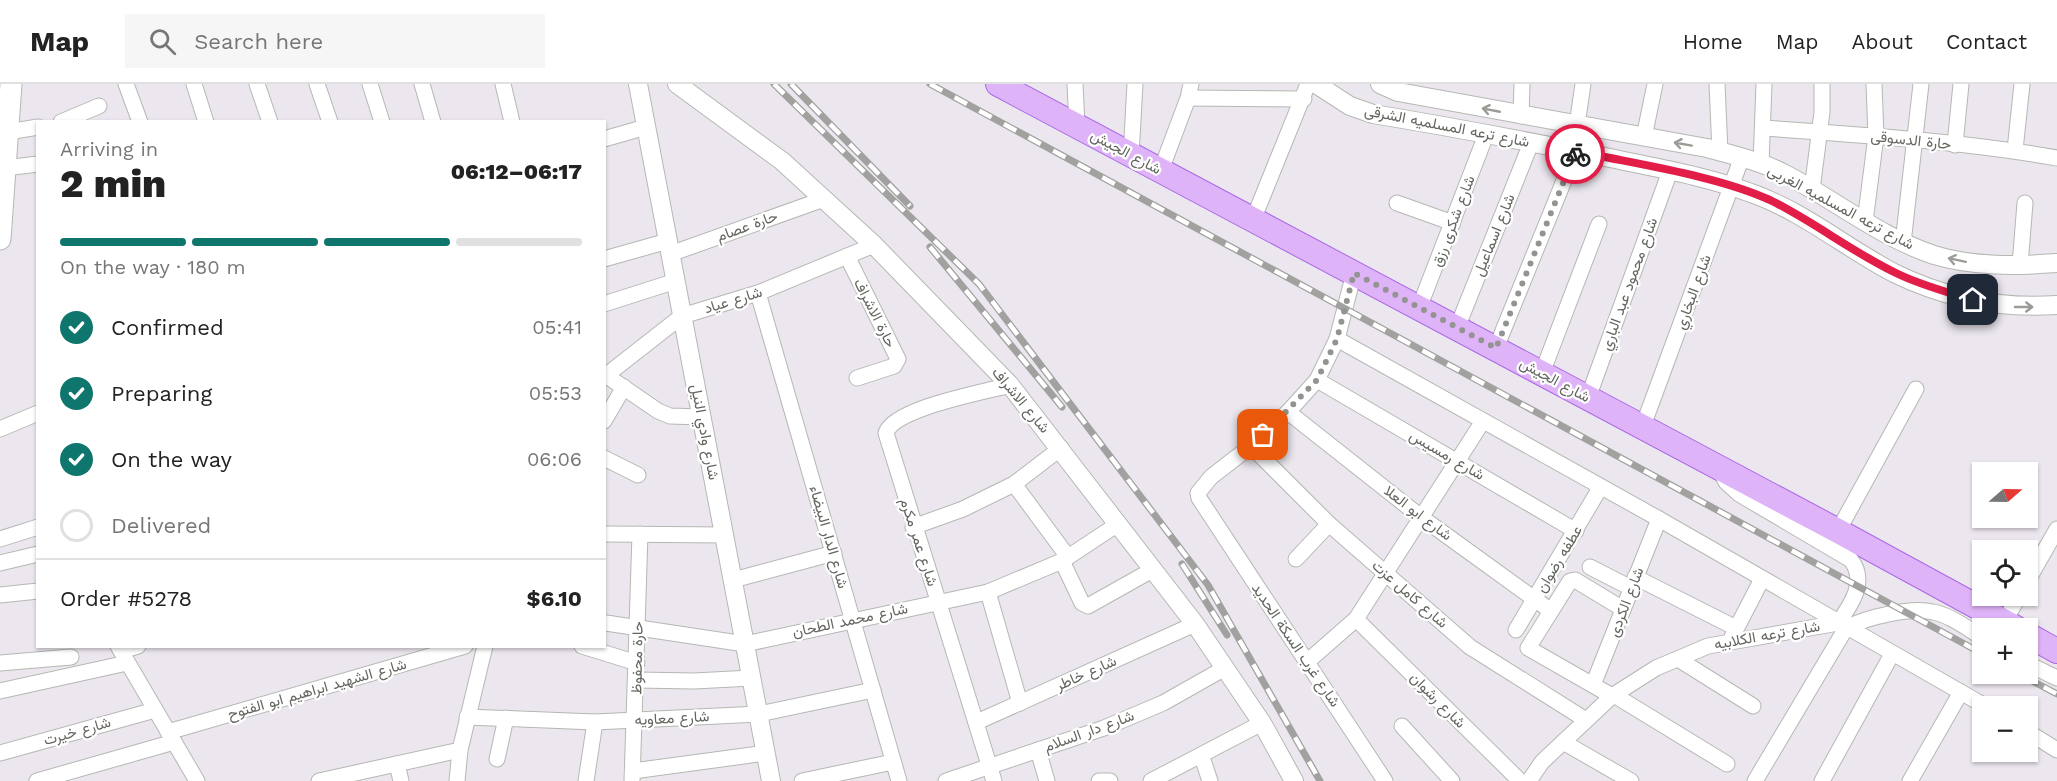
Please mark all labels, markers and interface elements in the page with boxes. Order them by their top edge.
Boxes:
search box [125,14,545,68]
text: Map [30,25,89,58]
icon: search [146,25,179,58]
text: Search here [194,29,323,54]
text: Home [1683,29,1743,54]
text: Map [1776,29,1819,54]
text: About [1852,29,1913,54]
text: Contact [1946,29,2027,54]
street label: شارع ترعه المسلميه الشرقى [1363,101,1531,153]
one-way arrow [1482,104,1501,115]
courier [1545,124,1605,184]
street label: شارع الجيش [1087,126,1164,180]
street label: حارة الدسوقى [1870,127,1952,154]
text: Arriving in [60,137,158,161]
icon: bike [1559,138,1592,171]
one-way arrow [1674,138,1693,149]
text: 06:12–06:17 [451,159,582,184]
text: 2 min [60,161,166,206]
street label: شارع ترعه المسلميه الغربى [1764,161,1917,255]
street label: شارع شكرى رزق [1427,173,1481,270]
street label: شارع اسماعيل [1469,191,1521,279]
street label: حارة عصام [714,207,780,246]
street label: شارع محمود عبد الباري [1597,215,1665,354]
street label: شارع البخاري [1671,252,1719,333]
one-way arrow [1948,254,1967,265]
text: On the way · 180 m [60,255,246,279]
pin [1947,274,1998,325]
street label: حارة الاشراف [850,275,900,351]
street label: شارع عياد [702,283,765,319]
icon: home [1956,283,1989,316]
one-way arrow [2014,301,2034,313]
icon: check [60,311,93,344]
text: Confirmed [111,315,224,340]
text: 05:41 [532,315,582,339]
street label: شارع الجيش [1516,354,1593,408]
street label: شارع الاشراف [987,363,1054,438]
icon: check [60,377,93,410]
text: Preparing [111,381,212,406]
text: 05:53 [529,381,582,405]
street label: شارع وادي النيل [683,383,723,482]
pin [1237,409,1288,460]
icon: bag [1246,418,1279,451]
street label: شارع رمسيس [1405,426,1488,486]
icon: check [60,443,93,476]
text: On the way [111,447,232,472]
text: 06:06 [527,447,582,471]
north arrow [1972,462,2038,528]
map controls [1972,462,2038,762]
street label: شارع ابو العلا [1379,482,1456,546]
street label: شارع الدار البيضاء [804,484,852,591]
street label: شارع عمر مكرم [894,496,942,589]
text: Delivered [111,513,211,538]
street label: عطفه رضوان [1532,522,1586,596]
button: locate [1972,540,2038,606]
street label: شارع كامل عزت [1367,556,1452,633]
street label: شارع الكردى [1604,564,1649,640]
street label: شارع غرب السكة الحديد [1246,580,1344,712]
text: Order #5278 [60,586,192,611]
text: $6.10 [527,586,582,611]
street label: شارع محمد الطحان [791,599,910,643]
street label: شارع ترعه الكلابيه [1713,617,1822,655]
button: + [1972,618,2038,684]
street label: حارة محفوظ [627,621,647,695]
street label: شارع خاطر [1052,652,1120,697]
street label: شارع الشهيد ابراهيم ابو الفتوح [225,655,409,725]
street label: شارع رشوان [1405,668,1470,733]
button: − [1972,696,2038,762]
street label: شارع دار السلام [1041,706,1137,758]
street label: شارع معاويه [634,707,710,731]
street label: شارع خيرت [41,713,113,751]

